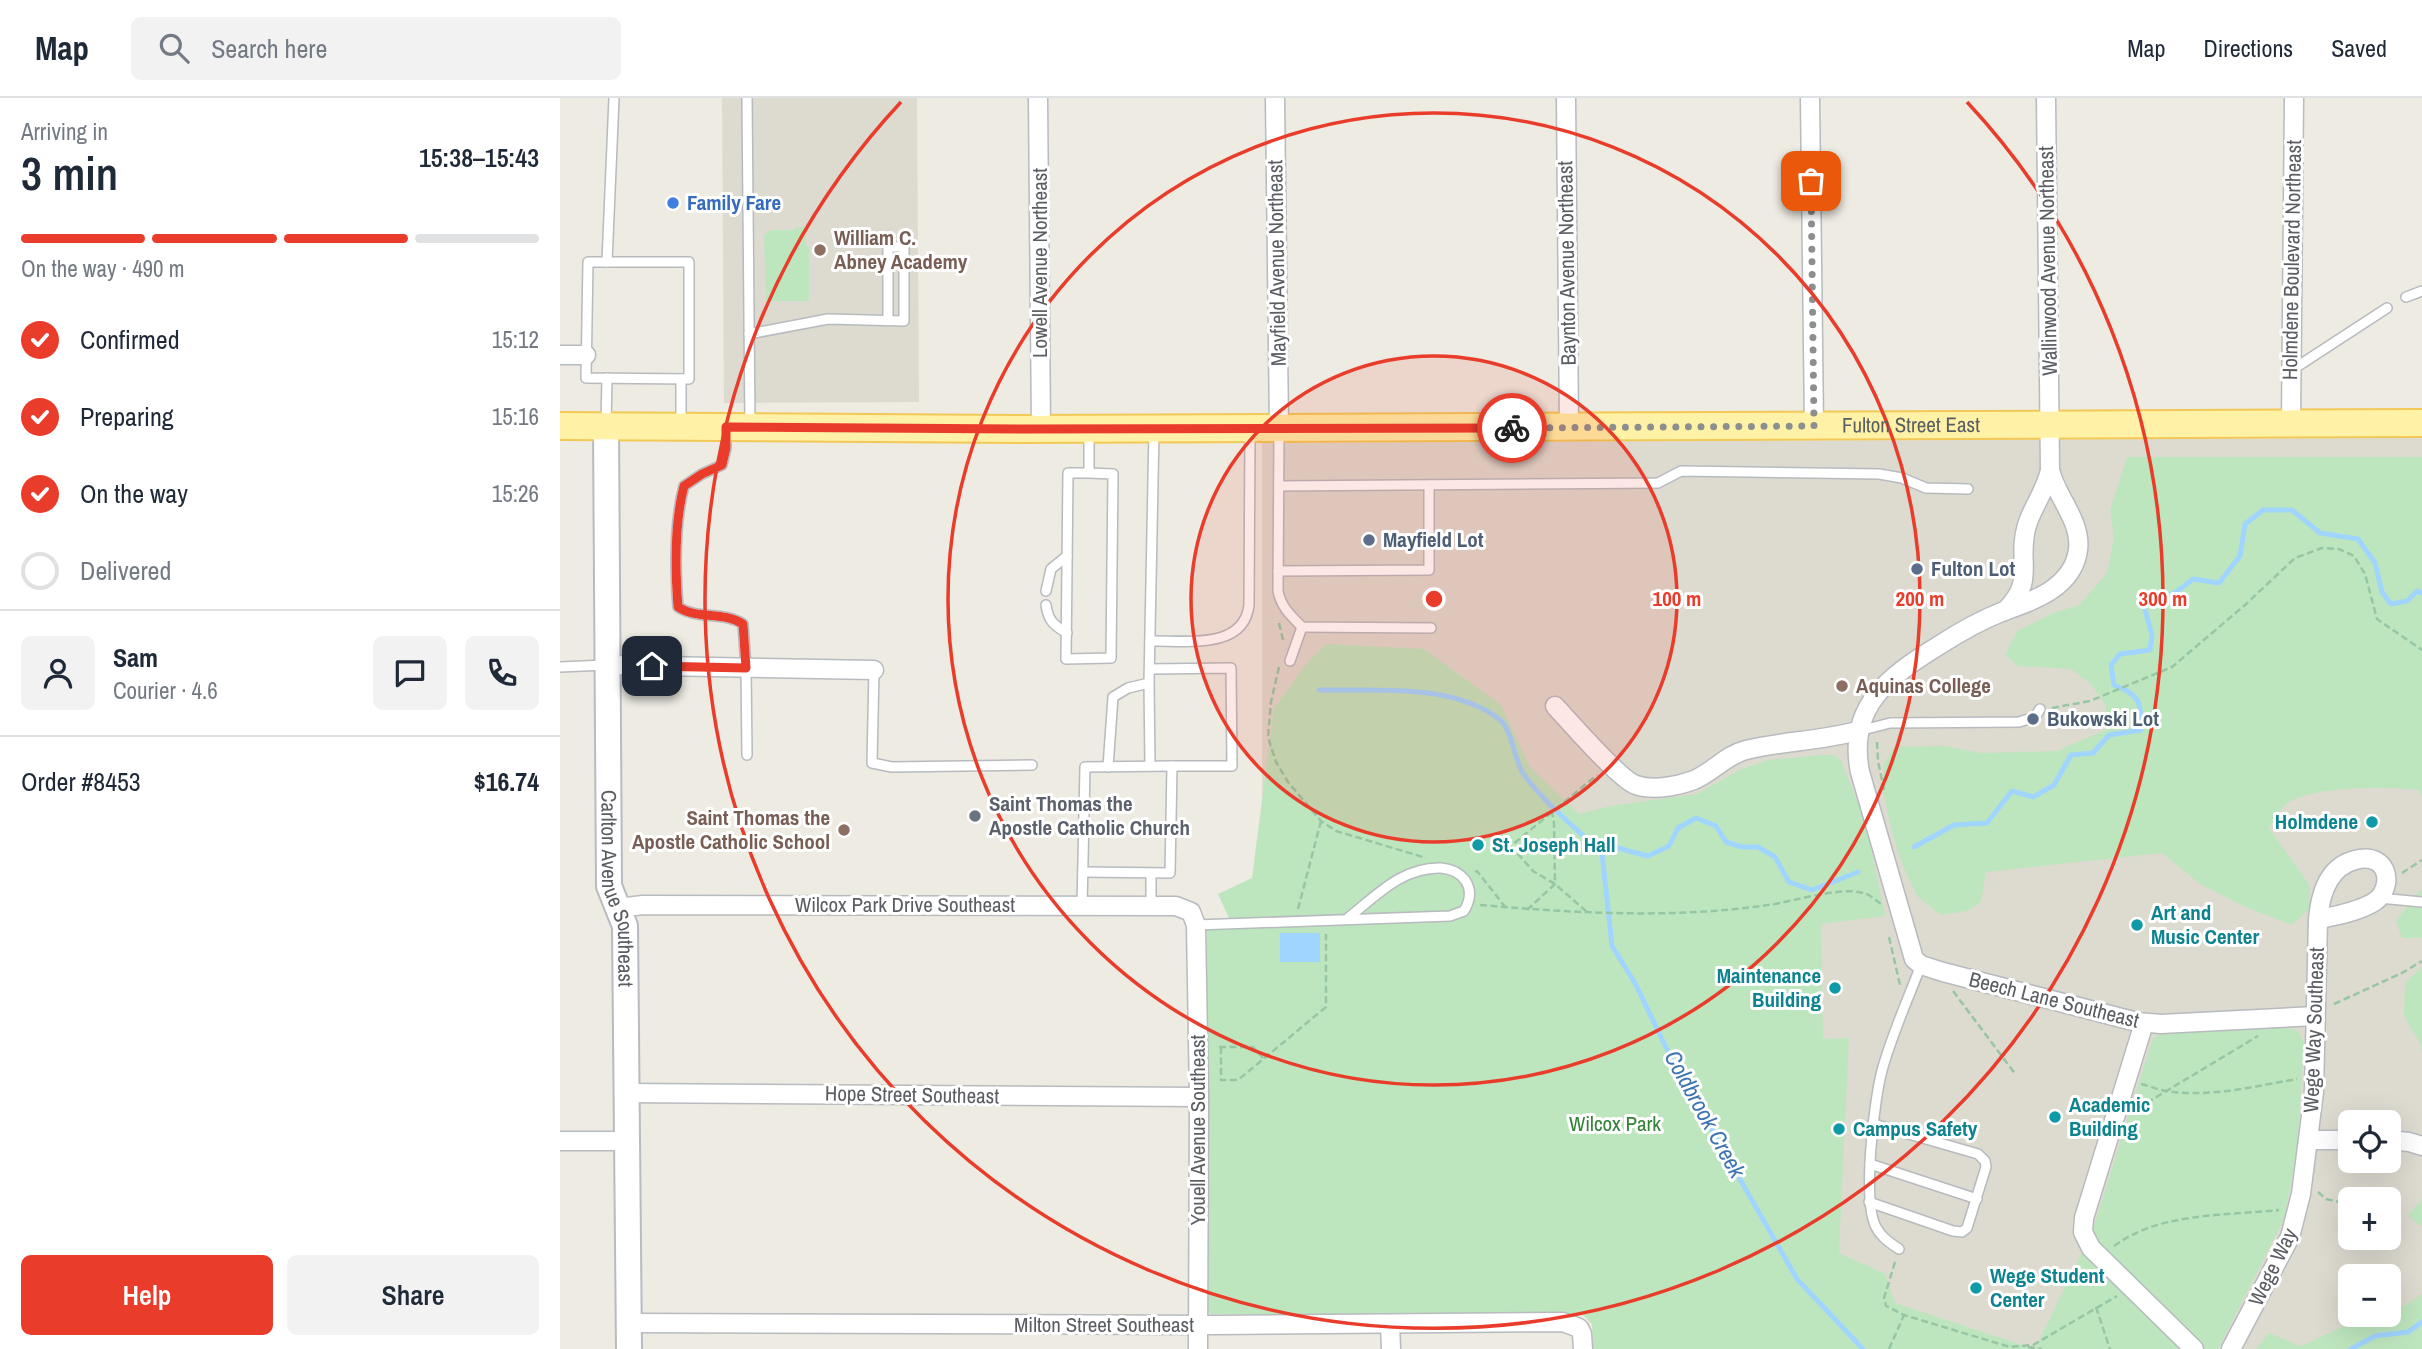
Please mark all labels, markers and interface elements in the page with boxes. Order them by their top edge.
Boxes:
search box [131,17,621,80]
text: Map [35,26,89,70]
icon: search [155,29,193,67]
text: Search here [211,31,327,66]
text: Map [2127,32,2165,64]
text: Directions [2203,32,2293,64]
text: Saved [2331,32,2387,64]
text: Arriving in [21,116,108,147]
street label: Holmdene Boulevard Northeast [2275,139,2308,380]
text: 15:38–15:43 [419,140,539,175]
text: 3 min [21,142,118,204]
street label: Wallinwood Avenue Northeast [2031,146,2064,376]
pin [1781,151,1841,211]
street label: Mayfield Avenue Northeast [1260,159,1293,366]
street label: Baynton Avenue Northeast [1550,160,1583,366]
icon: bag [1792,162,1830,200]
street label: Lowell Avenue Northeast [1025,168,1054,358]
place label: Family Fare [687,188,781,217]
marker: Family Fare [665,195,681,211]
place label: William C. Abney Academy [834,223,968,276]
marker: William C. Abney Academy [812,242,828,258]
text: On the way · 490 m [21,253,185,284]
icon: check [21,321,59,359]
text: Confirmed [80,322,180,357]
text: 15:12 [492,324,539,355]
courier [1477,393,1547,463]
icon: check [21,398,59,436]
text: Preparing [80,399,174,434]
text: 15:16 [492,401,539,432]
icon: bike [1493,409,1531,447]
street label: Fulton Street East [1842,410,1980,439]
icon: check [21,475,59,513]
text: On the way [80,476,188,511]
text: 15:26 [492,478,539,509]
place label: Mayfield Lot [1383,525,1484,554]
marker: Mayfield Lot [1361,532,1377,548]
text: Delivered [80,553,171,588]
place label: Fulton Lot [1931,554,2015,583]
marker: Fulton Lot [1909,561,1925,577]
text: 100 m [1653,584,1701,613]
text: 200 m [1896,584,1944,613]
text: 300 m [2139,584,2187,613]
centre of rings [1422,587,1446,611]
button: person [21,636,95,710]
button: chat [373,636,447,710]
button: phone [465,636,539,710]
pin [622,636,682,696]
text: Sam [113,640,158,675]
icon: home [633,647,671,685]
place label: Aquinas College [1856,671,1991,700]
text: Courier · 4.6 [113,675,218,706]
marker: Aquinas College [1834,678,1850,694]
place label: Bukowski Lot [2047,704,2159,733]
marker: Bukowski Lot [2025,711,2041,727]
text: Order #8453 [21,764,141,799]
text: $16.74 [474,764,539,799]
place label: Saint Thomas the Apostle Catholic Church [989,789,1190,842]
street label: Carlton Avenue Southeast [594,790,641,987]
place label: Saint Thomas the Apostle Catholic School [632,803,830,856]
place label: Holmdene [2275,807,2358,836]
marker: Saint Thomas the Apostle Catholic Church [967,808,983,824]
marker: Holmdene [2364,814,2380,830]
marker: Saint Thomas the Apostle Catholic School [836,822,852,838]
place label: St. Joseph Hall [1492,830,1615,859]
marker: St. Joseph Hall [1470,837,1486,853]
street label: Wilcox Park Drive Southeast [795,890,1015,919]
place label: Art and Music Center [2151,898,2259,951]
marker: Art and Music Center [2129,917,2145,933]
street label: Wege Way Southeast [2296,947,2331,1113]
place label: Maintenance Building [1717,961,1821,1014]
street label: Beech Lane Southeast [1966,964,2142,1035]
marker: Maintenance Building [1827,980,1843,996]
street label: Youell Avenue Southeast [1183,1034,1212,1225]
water label: Coldbrook Creek [1658,1044,1754,1185]
street label: Hope Street Southeast [825,1078,1000,1111]
place label: Academic Building [2069,1090,2150,1143]
park label: Wilcox Park [1569,1109,1661,1138]
marker: Academic Building [2047,1109,2063,1125]
map controls [2338,1110,2401,1327]
button: locate [2338,1110,2401,1173]
place label: Campus Safety [1853,1114,1978,1143]
marker: Campus Safety [1831,1121,1847,1137]
button: + [2338,1187,2401,1250]
street label: Wege Way [2241,1223,2304,1311]
button: Help [21,1255,273,1335]
button: Share [287,1255,539,1335]
place label: Wege Student Center [1990,1261,2105,1314]
button: − [2338,1264,2401,1327]
marker: Wege Student Center [1968,1280,1984,1296]
street label: Milton Street Southeast [1014,1310,1194,1339]

